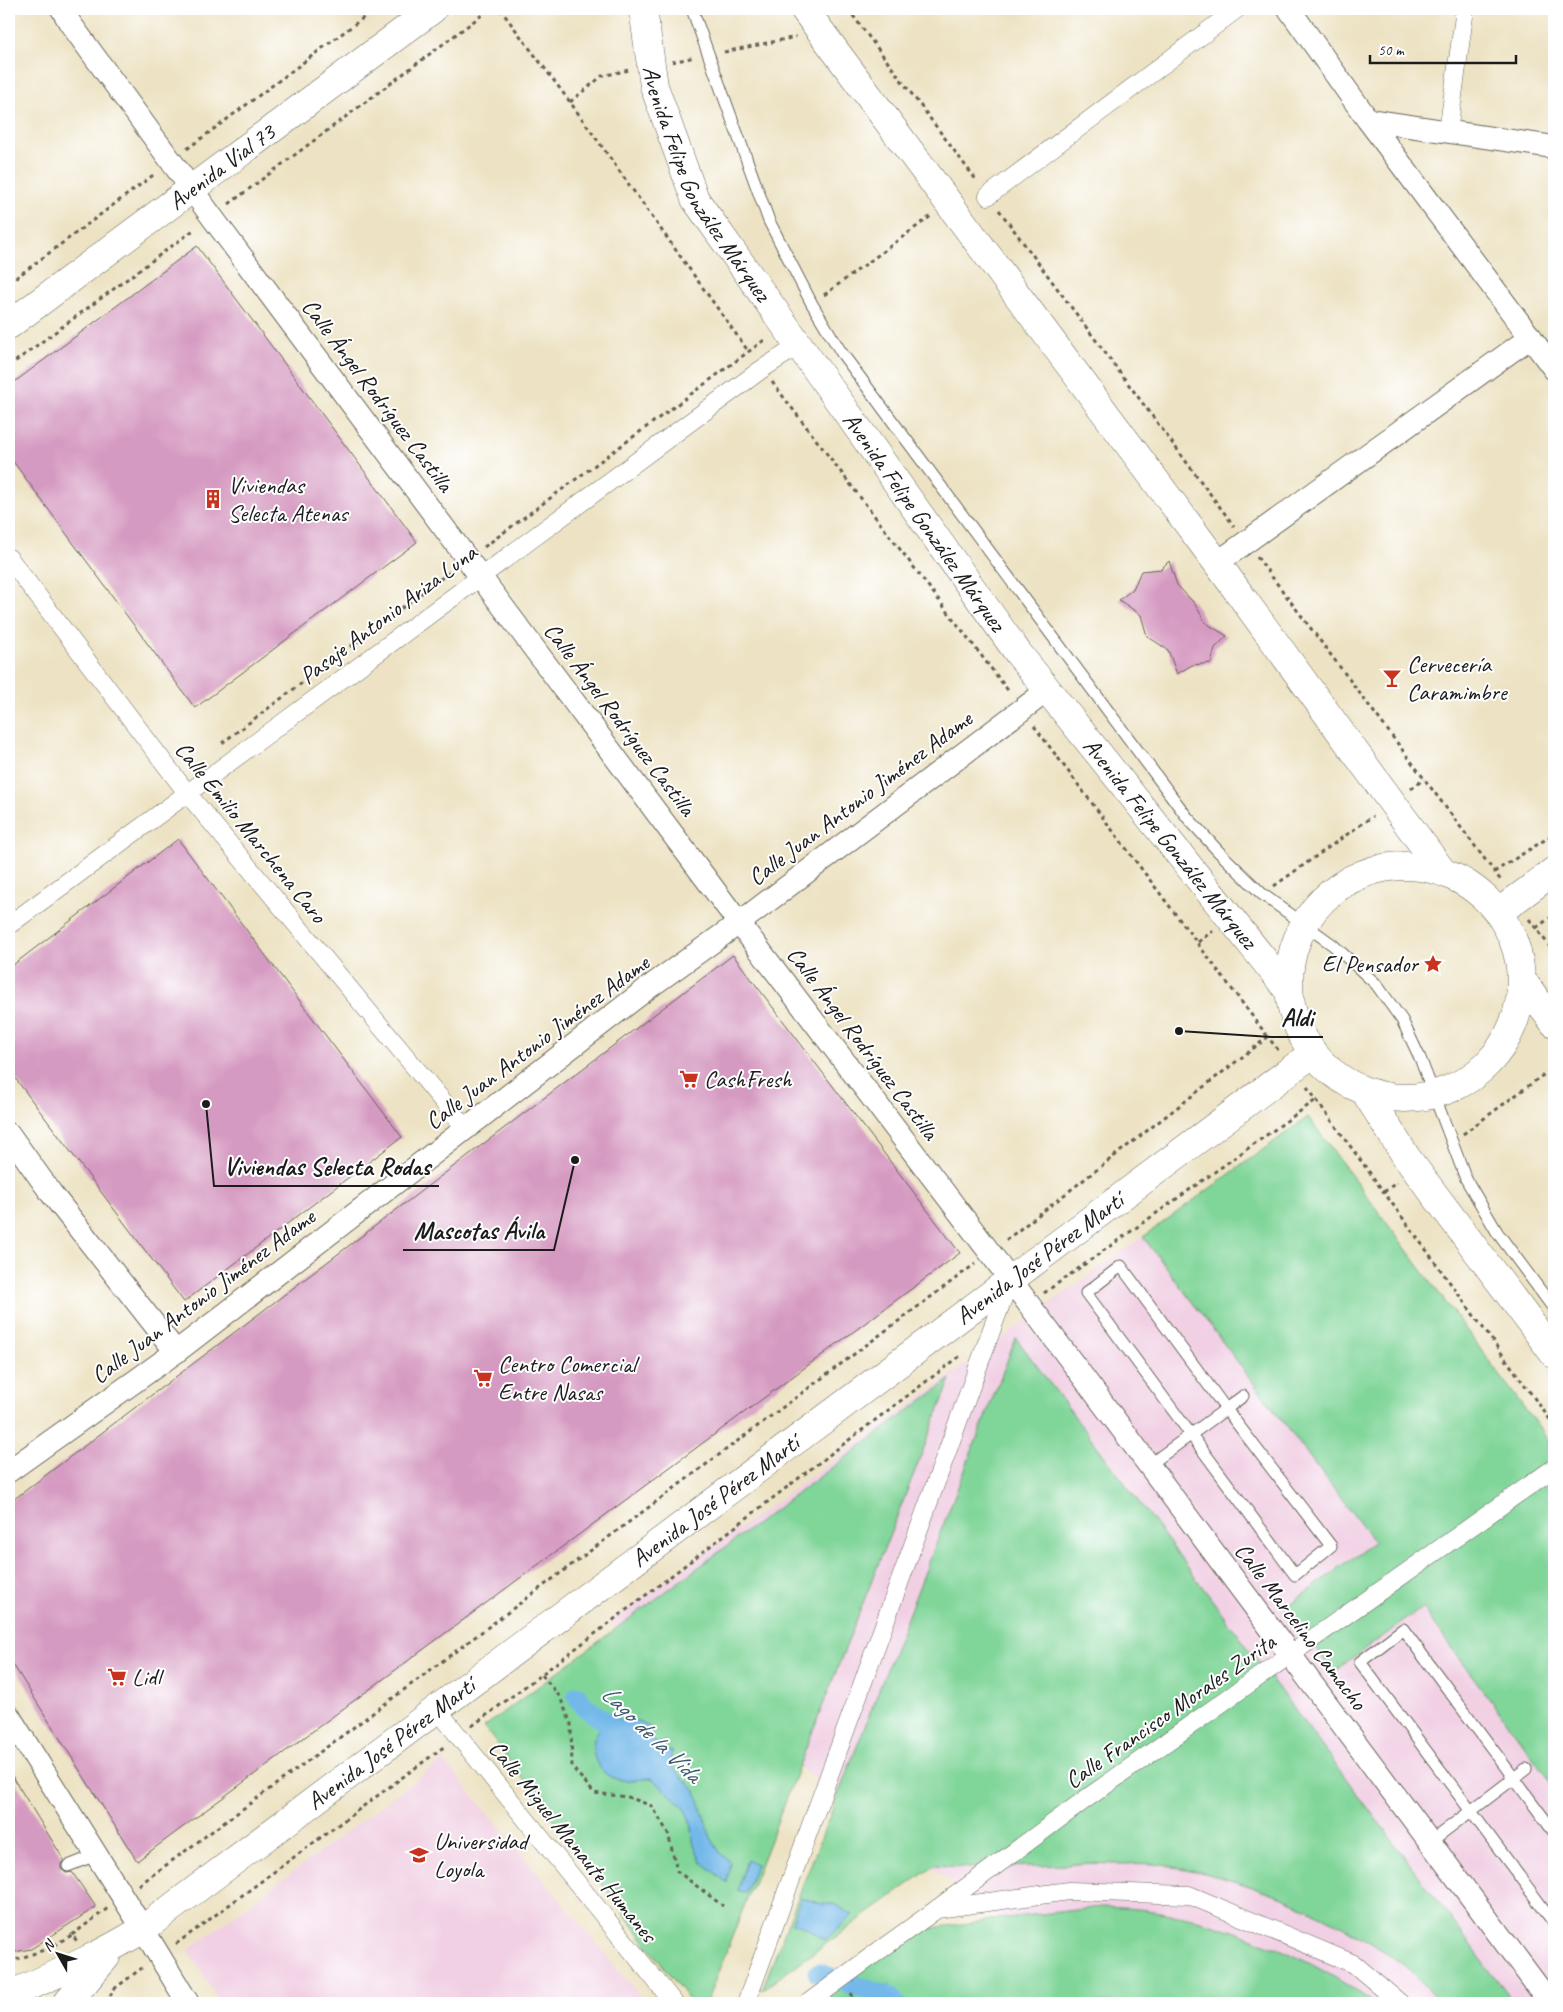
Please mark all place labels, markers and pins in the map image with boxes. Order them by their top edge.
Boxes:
place label: Viviendas Selecta Atenas [228,470,349,528]
building icon: Viviendas Selecta Atenas [202,488,224,510]
place label: Cervecería Caramimbre [1407,649,1509,707]
bar icon: Cervecería Caramimbre [1381,667,1403,689]
place label: El Pensador [1322,949,1420,979]
place icon: El Pensador [1422,953,1444,975]
callout: Aldi [1271,997,1323,1037]
place label: CashFresh [704,1064,792,1094]
supermarket icon: CashFresh [678,1068,700,1090]
callout: Viviendas Selecta Rodas [214,1146,439,1186]
callout: Mascotas Ávila [403,1210,554,1250]
place label: Centro Comercial Entre Nasas [498,1349,640,1407]
supermarket icon: Centro Comercial Entre Nasas [472,1367,494,1389]
place label: Lidl [132,1662,164,1692]
supermarket icon: Lidl [106,1666,128,1688]
place label: Universidad Loyola [434,1826,531,1884]
school or university icon: Universidad Loyola [408,1844,430,1866]

